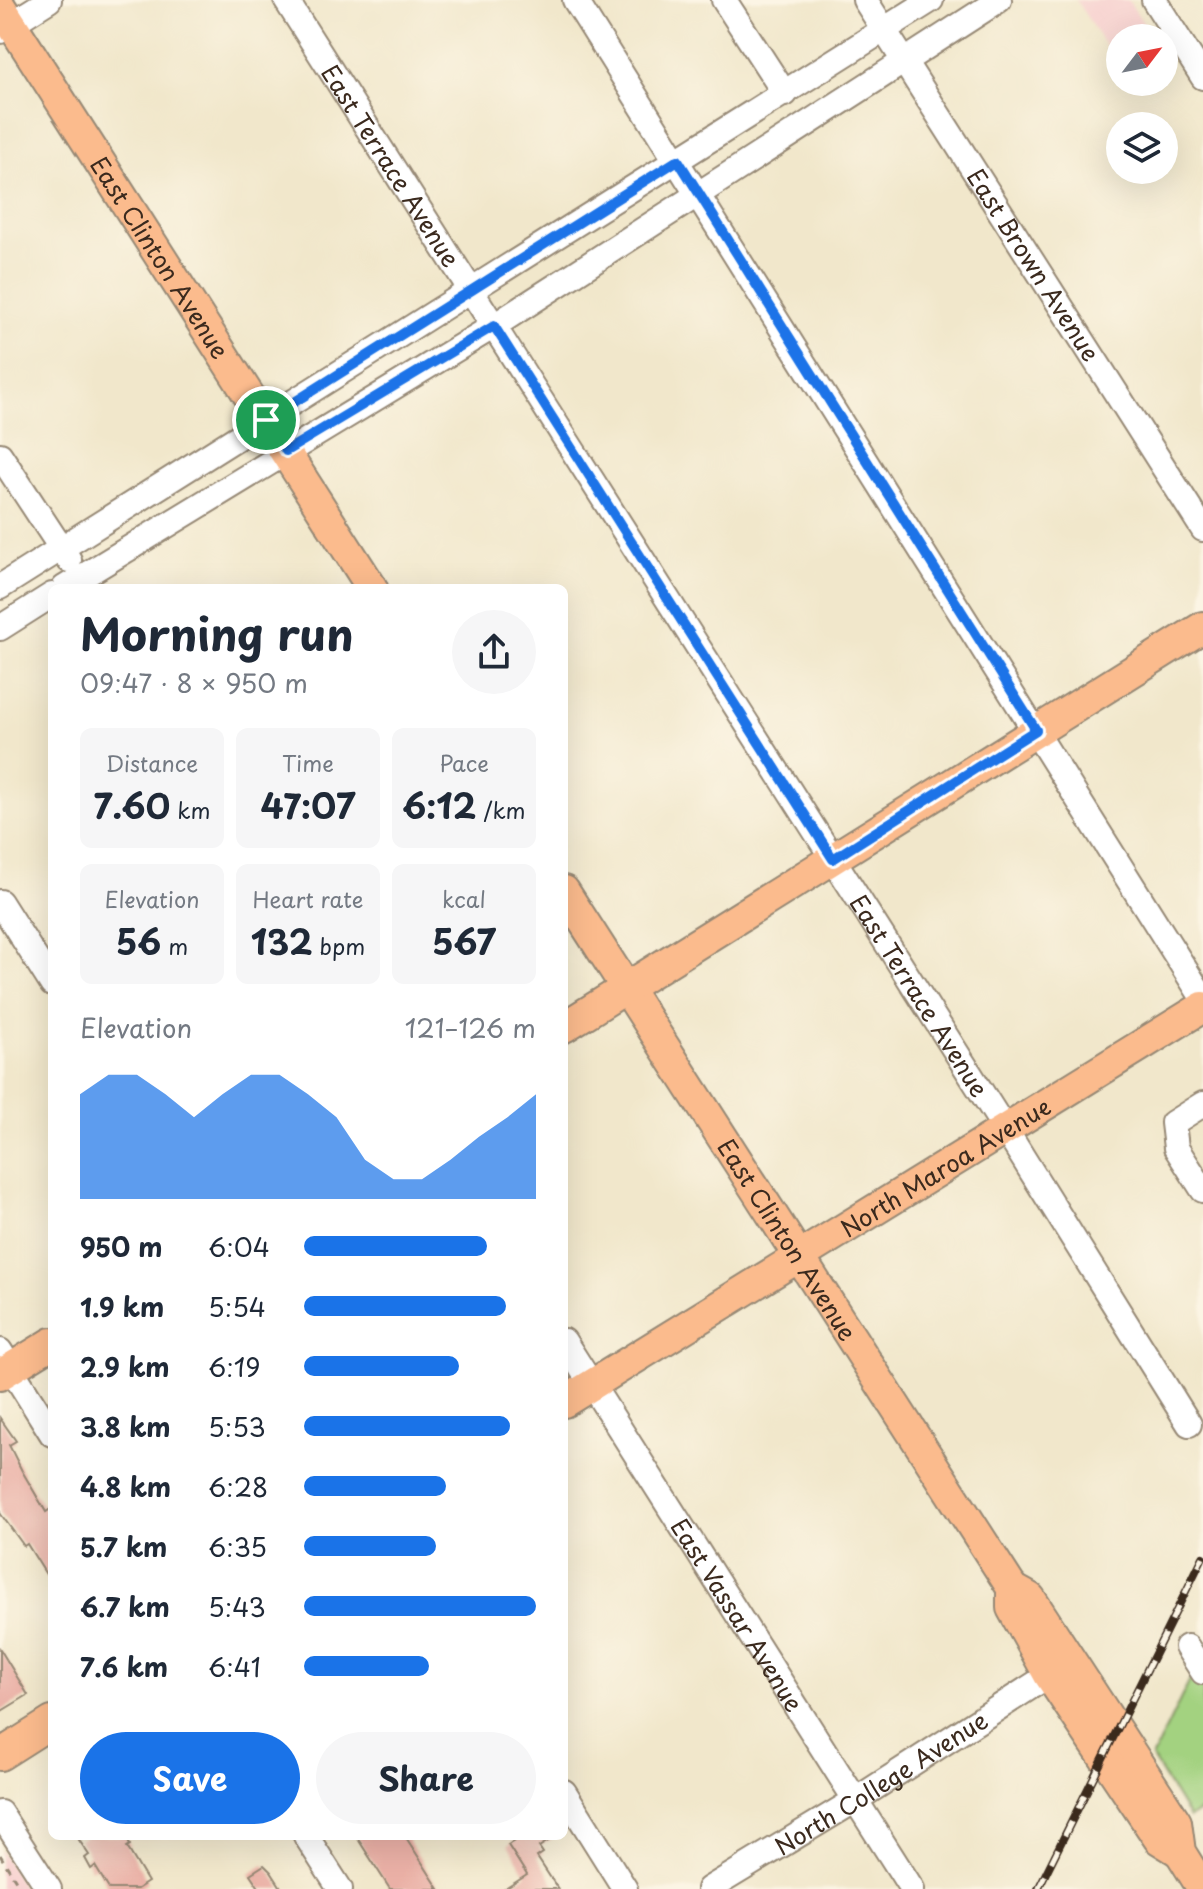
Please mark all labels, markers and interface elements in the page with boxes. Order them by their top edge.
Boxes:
north arrow [1106,24,1178,96]
map controls [1106,24,1178,184]
street label: East Terrace Avenue [313,57,469,274]
button: layers [1106,112,1178,184]
street label: East Clinton Avenue [82,149,239,365]
street label: East Brown Avenue [959,161,1109,368]
pin [232,386,300,454]
icon: arrive [244,398,288,442]
text: Morning run [80,600,354,666]
button: share [452,610,536,694]
text: 09:47 · 8 × 950 m [80,663,308,702]
text: Distance [106,746,198,779]
text: Time [282,746,334,779]
text: Pace [439,746,489,779]
text: 7.60 [94,779,170,831]
text: 47:07 [260,779,356,831]
text: 6:12 [402,779,476,831]
text: km [170,793,210,826]
text: /km [476,793,526,826]
text: Elevation [105,882,199,915]
text: Heart rate [252,882,364,915]
text: kcal [442,882,486,915]
street label: East Terrace Avenue [842,887,998,1104]
text: 56 [116,915,161,967]
text: 132 [251,915,312,967]
text: 567 [432,915,496,967]
text: m [161,929,188,962]
text: bpm [312,929,365,962]
text: Elevation [80,1008,192,1047]
text: 121–126 m [405,1008,536,1047]
street label: North Maroa Avenue [833,1088,1057,1245]
street label: East Clinton Avenue [709,1131,866,1347]
text: 950 m [80,1227,162,1266]
text: 6:04 [208,1227,270,1266]
text: 1.9 km [80,1287,164,1326]
text: 5:54 [208,1287,266,1326]
text: 2.9 km [80,1347,170,1386]
text: 6:19 [208,1347,261,1386]
text: 3.8 km [80,1407,171,1446]
text: 5:53 [208,1407,266,1446]
text: 4.8 km [80,1467,171,1506]
text: 6:28 [208,1467,268,1506]
street label: East Vassar Avenue [663,1511,813,1718]
text: 5.7 km [80,1527,167,1566]
text: 6:35 [208,1527,267,1566]
text: 6.7 km [80,1587,170,1626]
text: 5:43 [208,1587,266,1626]
text: 7.6 km [80,1647,168,1686]
text: 6:41 [208,1647,261,1686]
street label: North College Avenue [767,1702,994,1863]
button: Save [80,1732,300,1824]
button: Share [316,1732,536,1824]

